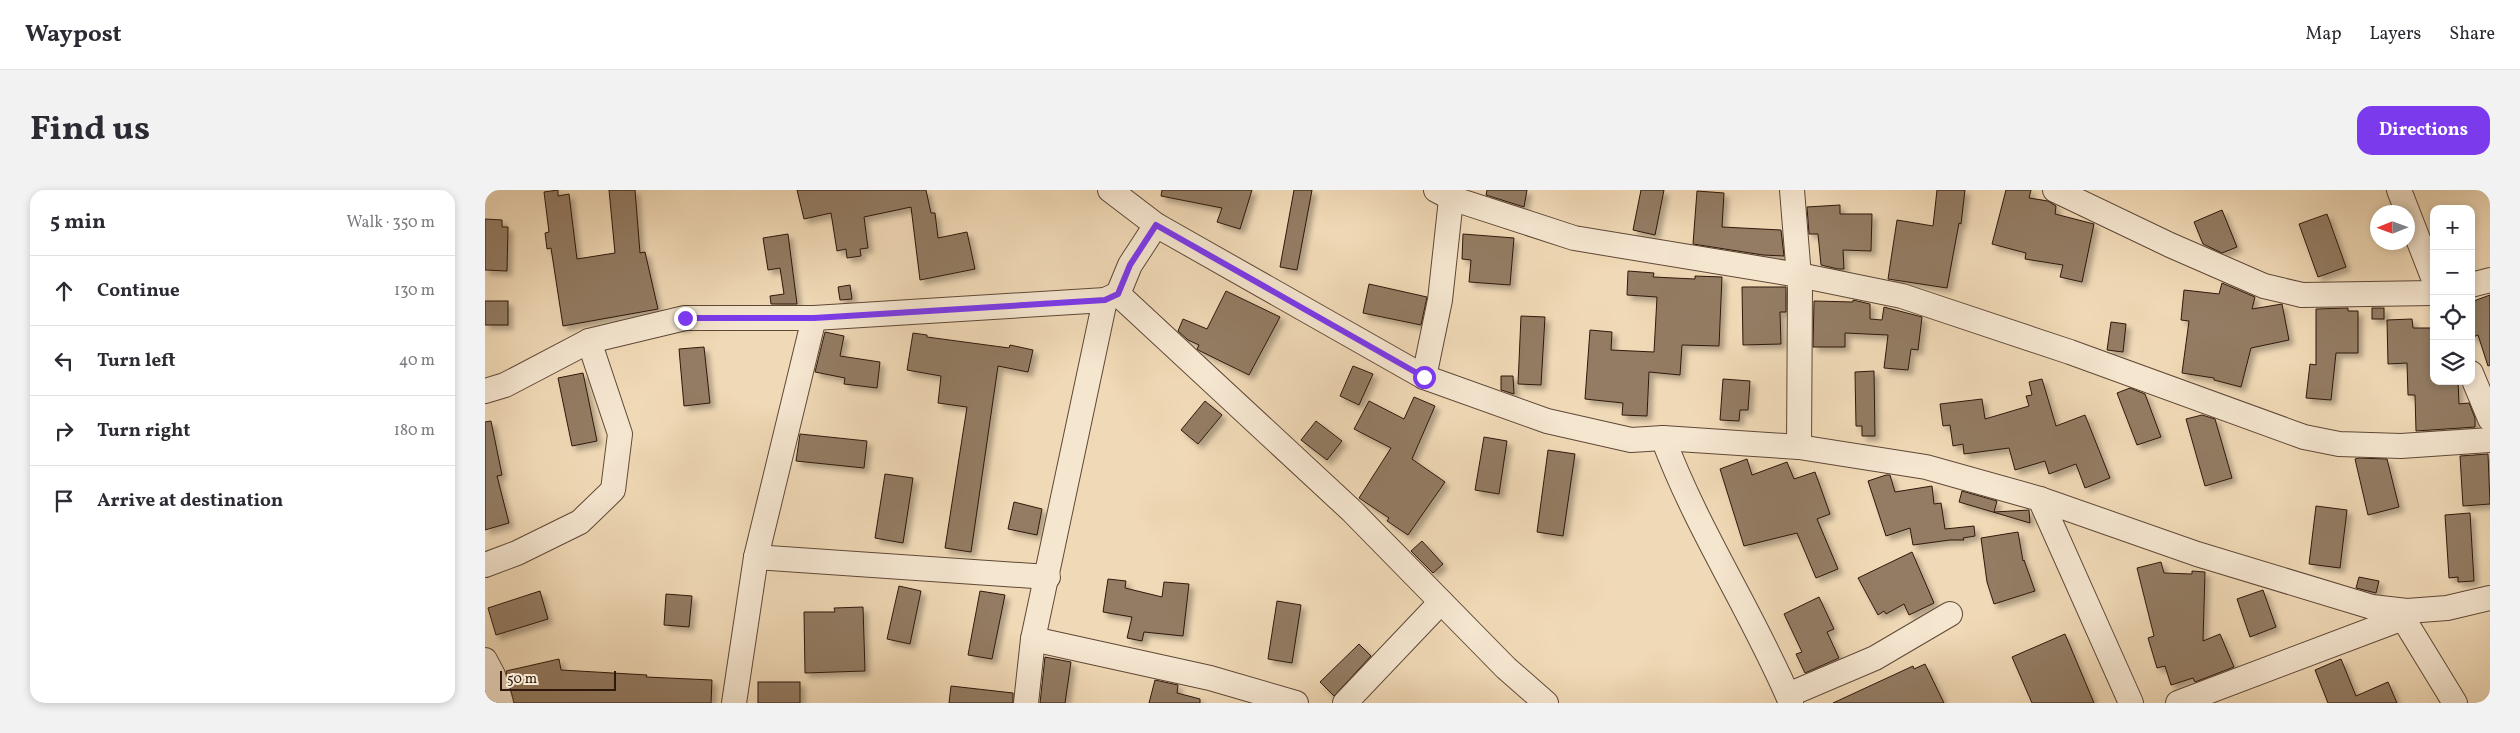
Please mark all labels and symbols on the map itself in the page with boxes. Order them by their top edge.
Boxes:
north arrow [2370,205,2415,250]
route end [674,307,697,330]
route start [1413,366,1436,389]
scale bar [500,668,616,691]

